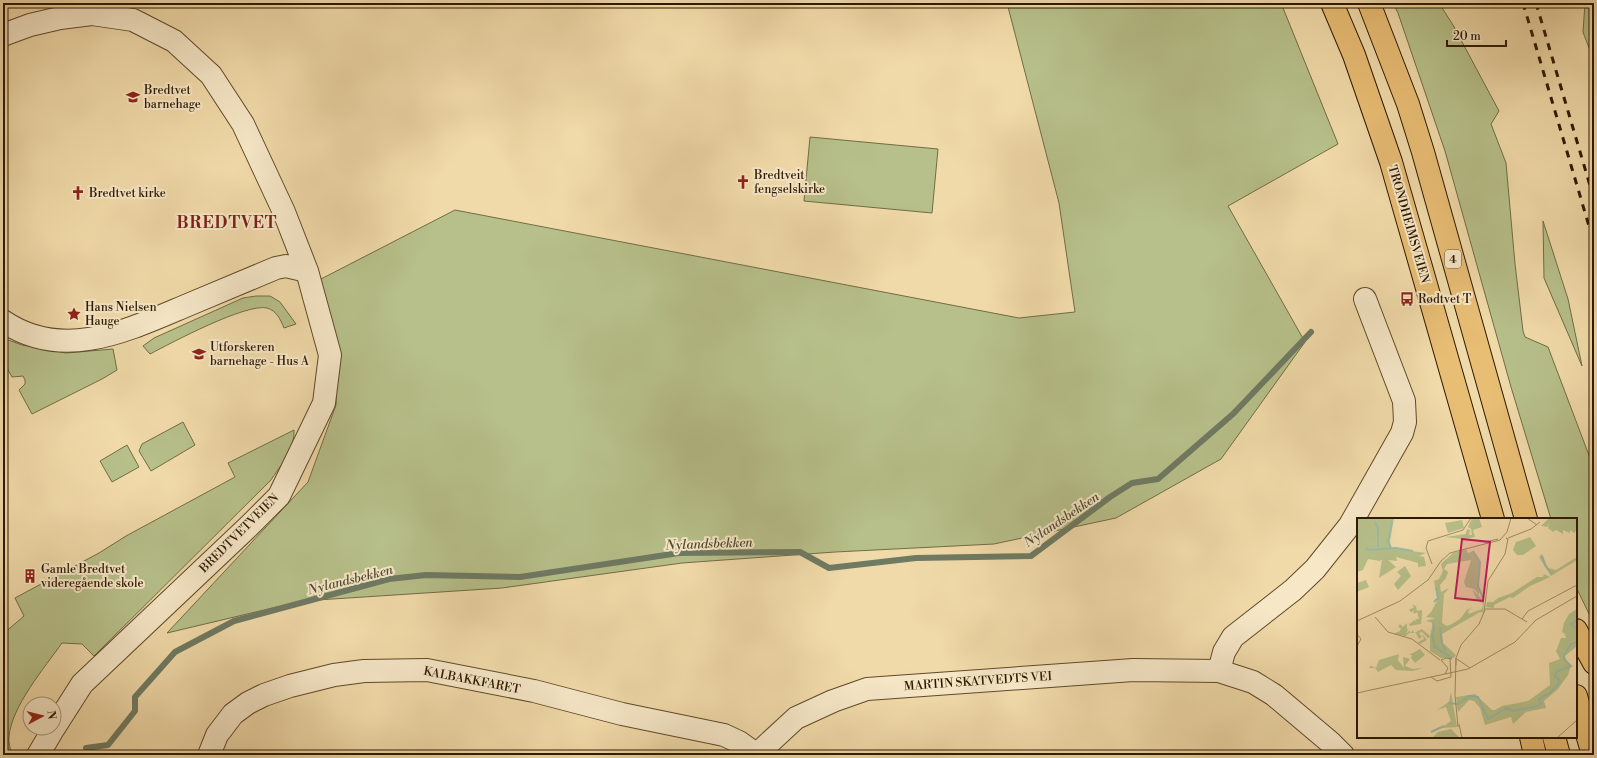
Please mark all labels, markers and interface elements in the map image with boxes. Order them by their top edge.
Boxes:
scale bar [1447,22,1506,48]
text: 20 m [1453,29,1481,44]
place label: Bredtvet barnehage [143,83,201,112]
school or university icon: Bredtvet barnehage [125,89,141,105]
street label: TRONDHEIMSVEIEN [1384,163,1433,285]
place label: Bredtveit fengselskirke [753,168,825,197]
church icon: Bredtveit fengselskirke [735,174,751,190]
church icon: Bredtvet kirke [70,185,86,201]
place label: Bredtvet kirke [88,186,166,201]
district label: BREDTVET [177,213,277,233]
road number: 4 [1445,250,1461,268]
bus stop icon: Rødtvet T [1399,291,1415,307]
place label: Rødtvet T [1418,292,1472,307]
place label: Hans Nielsen Hauge [85,300,157,329]
place icon: Hans Nielsen Hauge [66,306,82,322]
place label: Utforskeren barnehage - Hus A [210,340,310,369]
school or university icon: Utforskeren barnehage - Hus A [191,346,207,362]
water label: Nylandsbekken [1020,488,1103,551]
street label: BREDTVETVEIEN [196,490,282,577]
inset map [1357,518,1577,738]
water label: Nylandsbekken [664,534,754,554]
water label: Nylandsbekken [305,561,395,599]
place label: Gamle Bredtvet videregående skole [40,562,144,591]
building icon: Gamle Bredtvet videregående skole [22,568,38,584]
street label: KALBAKKFARET [422,664,522,697]
street label: MARTIN SKATVEDTS VEI [904,669,1053,694]
north arrow [22,696,62,736]
text: N [43,710,58,720]

